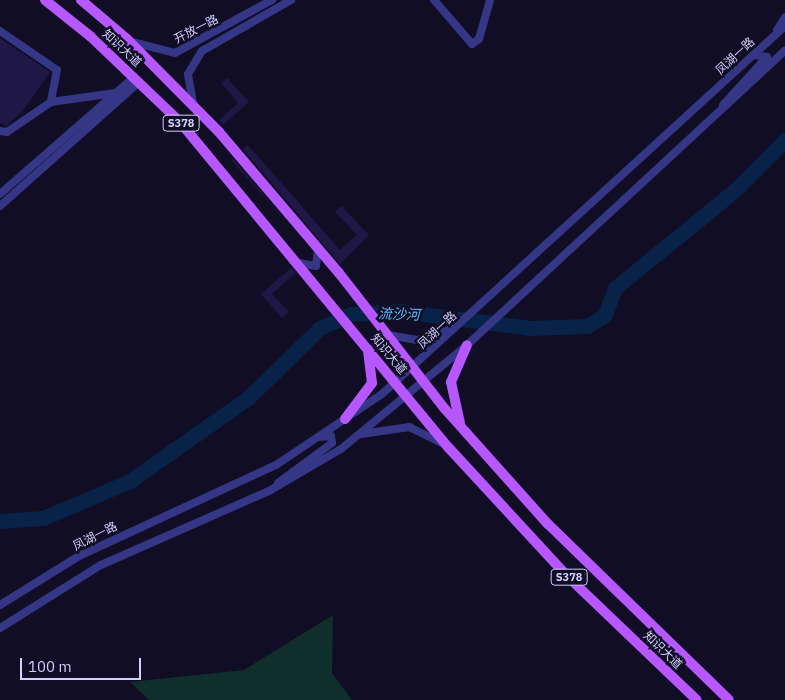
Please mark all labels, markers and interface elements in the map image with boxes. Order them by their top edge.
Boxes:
street label: 开放一路 [171,12,221,46]
street label: 知识大道 [100,26,144,70]
street label: 凤湖一路 [713,34,757,78]
road number: S378 [162,115,200,132]
water label: 流沙河 [378,305,420,323]
street label: 凤湖一路 [415,308,459,352]
street label: 知识大道 [368,331,410,377]
street label: 凤湖一路 [70,519,120,553]
road number: S378 [550,568,588,586]
street label: 知识大道 [641,628,685,672]
scale bar [22,648,144,680]
text: 100 m [28,657,72,676]

